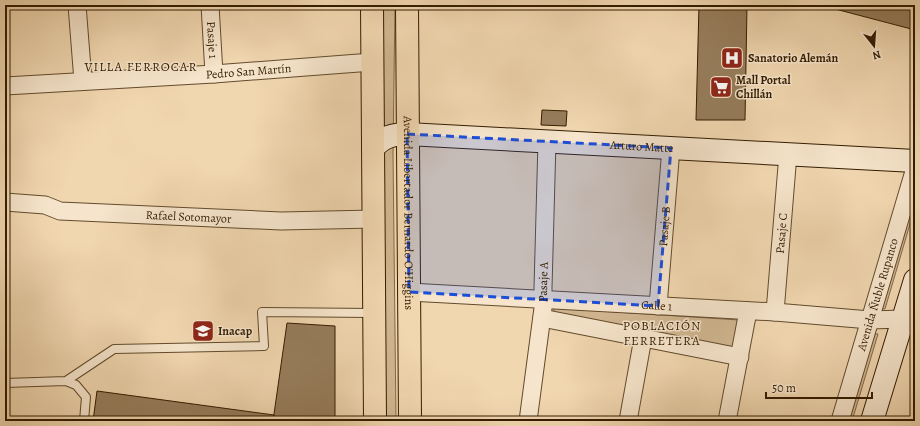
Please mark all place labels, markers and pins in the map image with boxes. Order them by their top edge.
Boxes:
hospital icon: Sanatorio Alemán [719,45,745,71]
place label: Sanatorio Alemán [748,50,838,66]
place label: Mall Portal Chillán [736,72,792,102]
supermarket icon: Mall Portal Chillán [708,74,734,100]
school or university icon: Inacap [190,318,216,344]
place label: Inacap [218,323,253,339]

